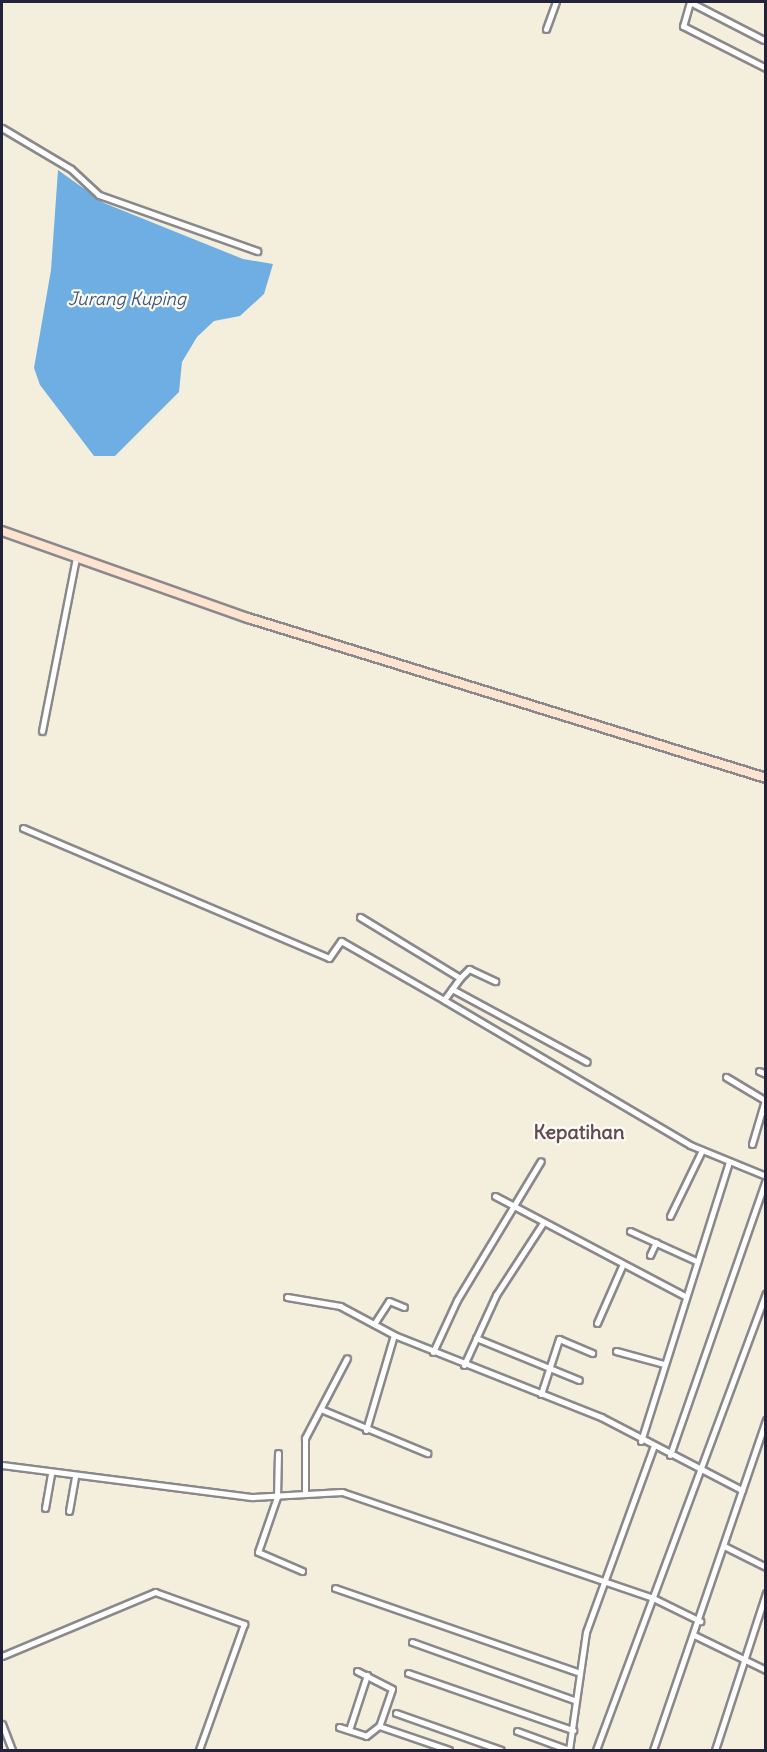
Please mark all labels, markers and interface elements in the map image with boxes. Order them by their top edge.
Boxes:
water label: Jurang Kuping [68,288,186,310]
district label: Kepatihan [533,1119,625,1143]

